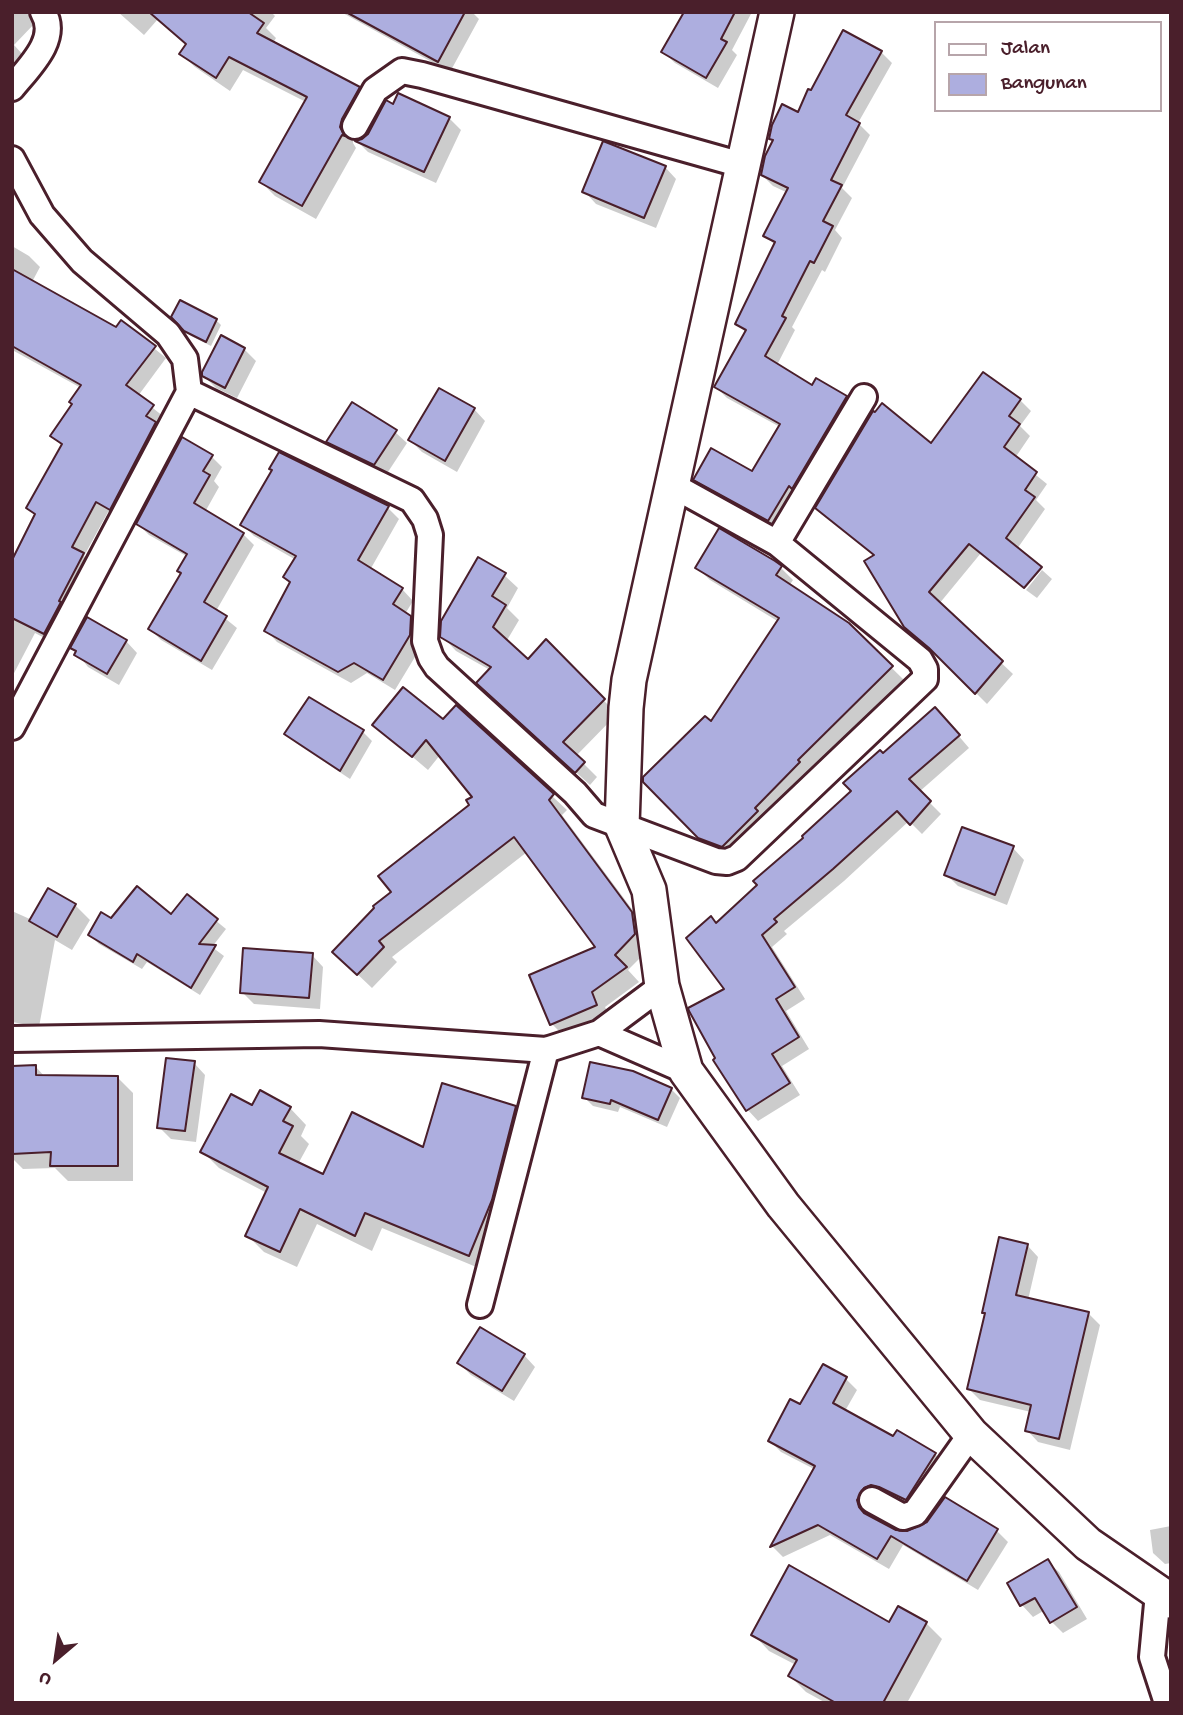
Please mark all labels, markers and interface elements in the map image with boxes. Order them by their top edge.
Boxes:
legend [934,21,1162,112]
text: Jalan [1001,37,1050,62]
text: Bangunan [1001,72,1087,97]
north arrow [21,1624,91,1694]
text: U [35,1665,56,1691]

